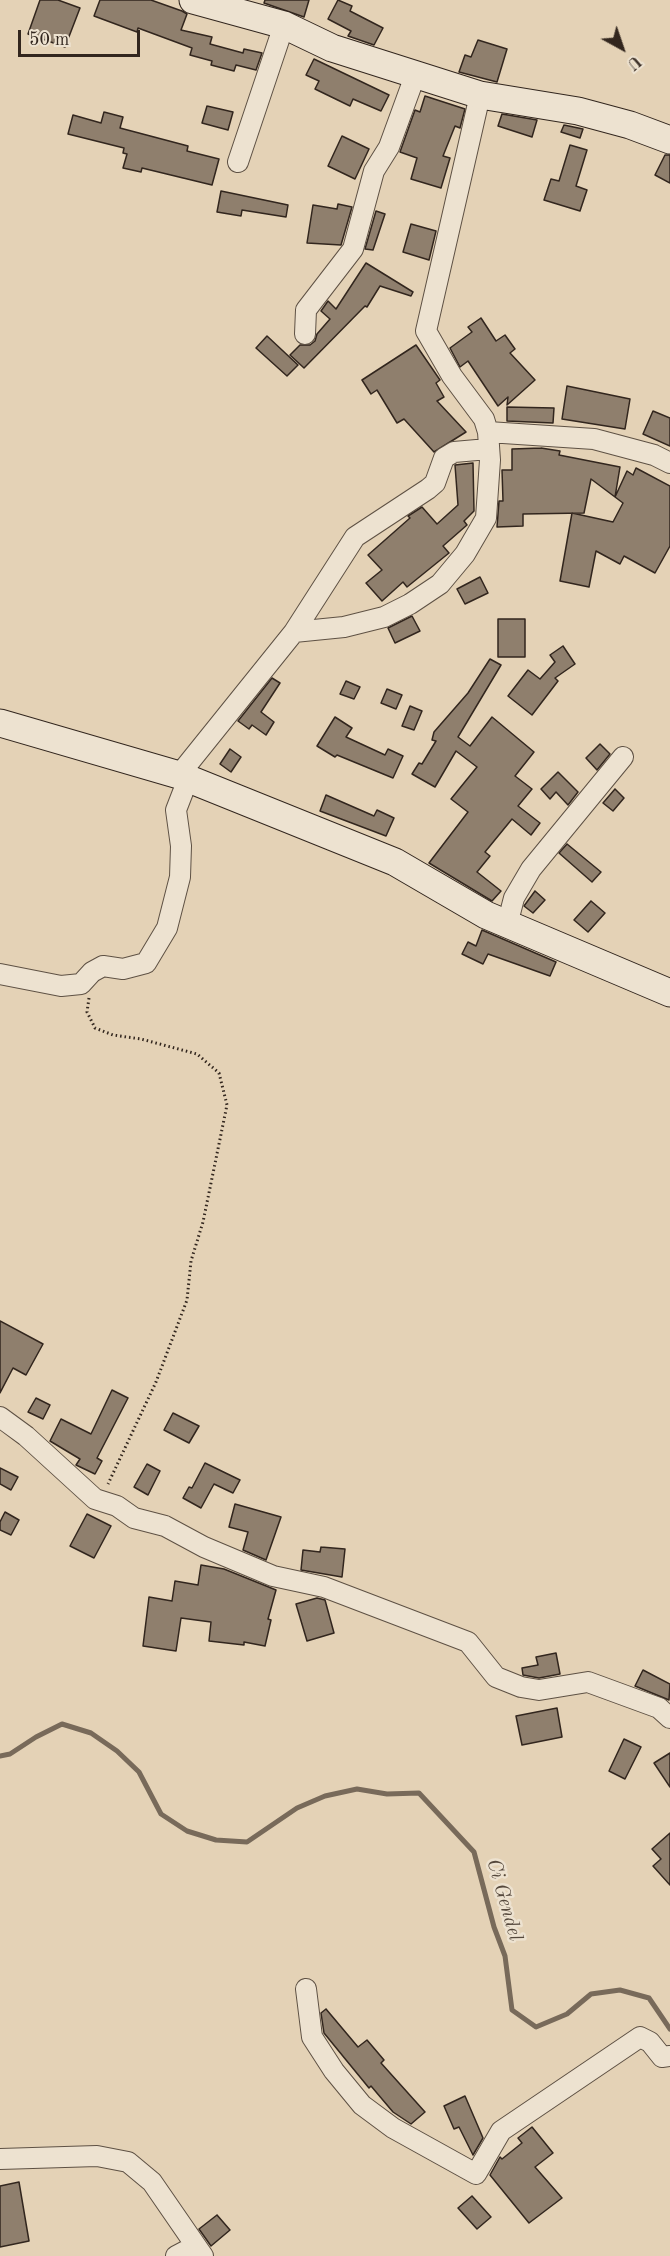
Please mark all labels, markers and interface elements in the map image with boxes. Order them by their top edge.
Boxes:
scale bar [21,18,142,56]
north arrow [592,18,652,78]
text: 50 m [29,31,69,49]
text: U [624,52,644,72]
water label: Ci Gendel [481,1856,527,1944]

